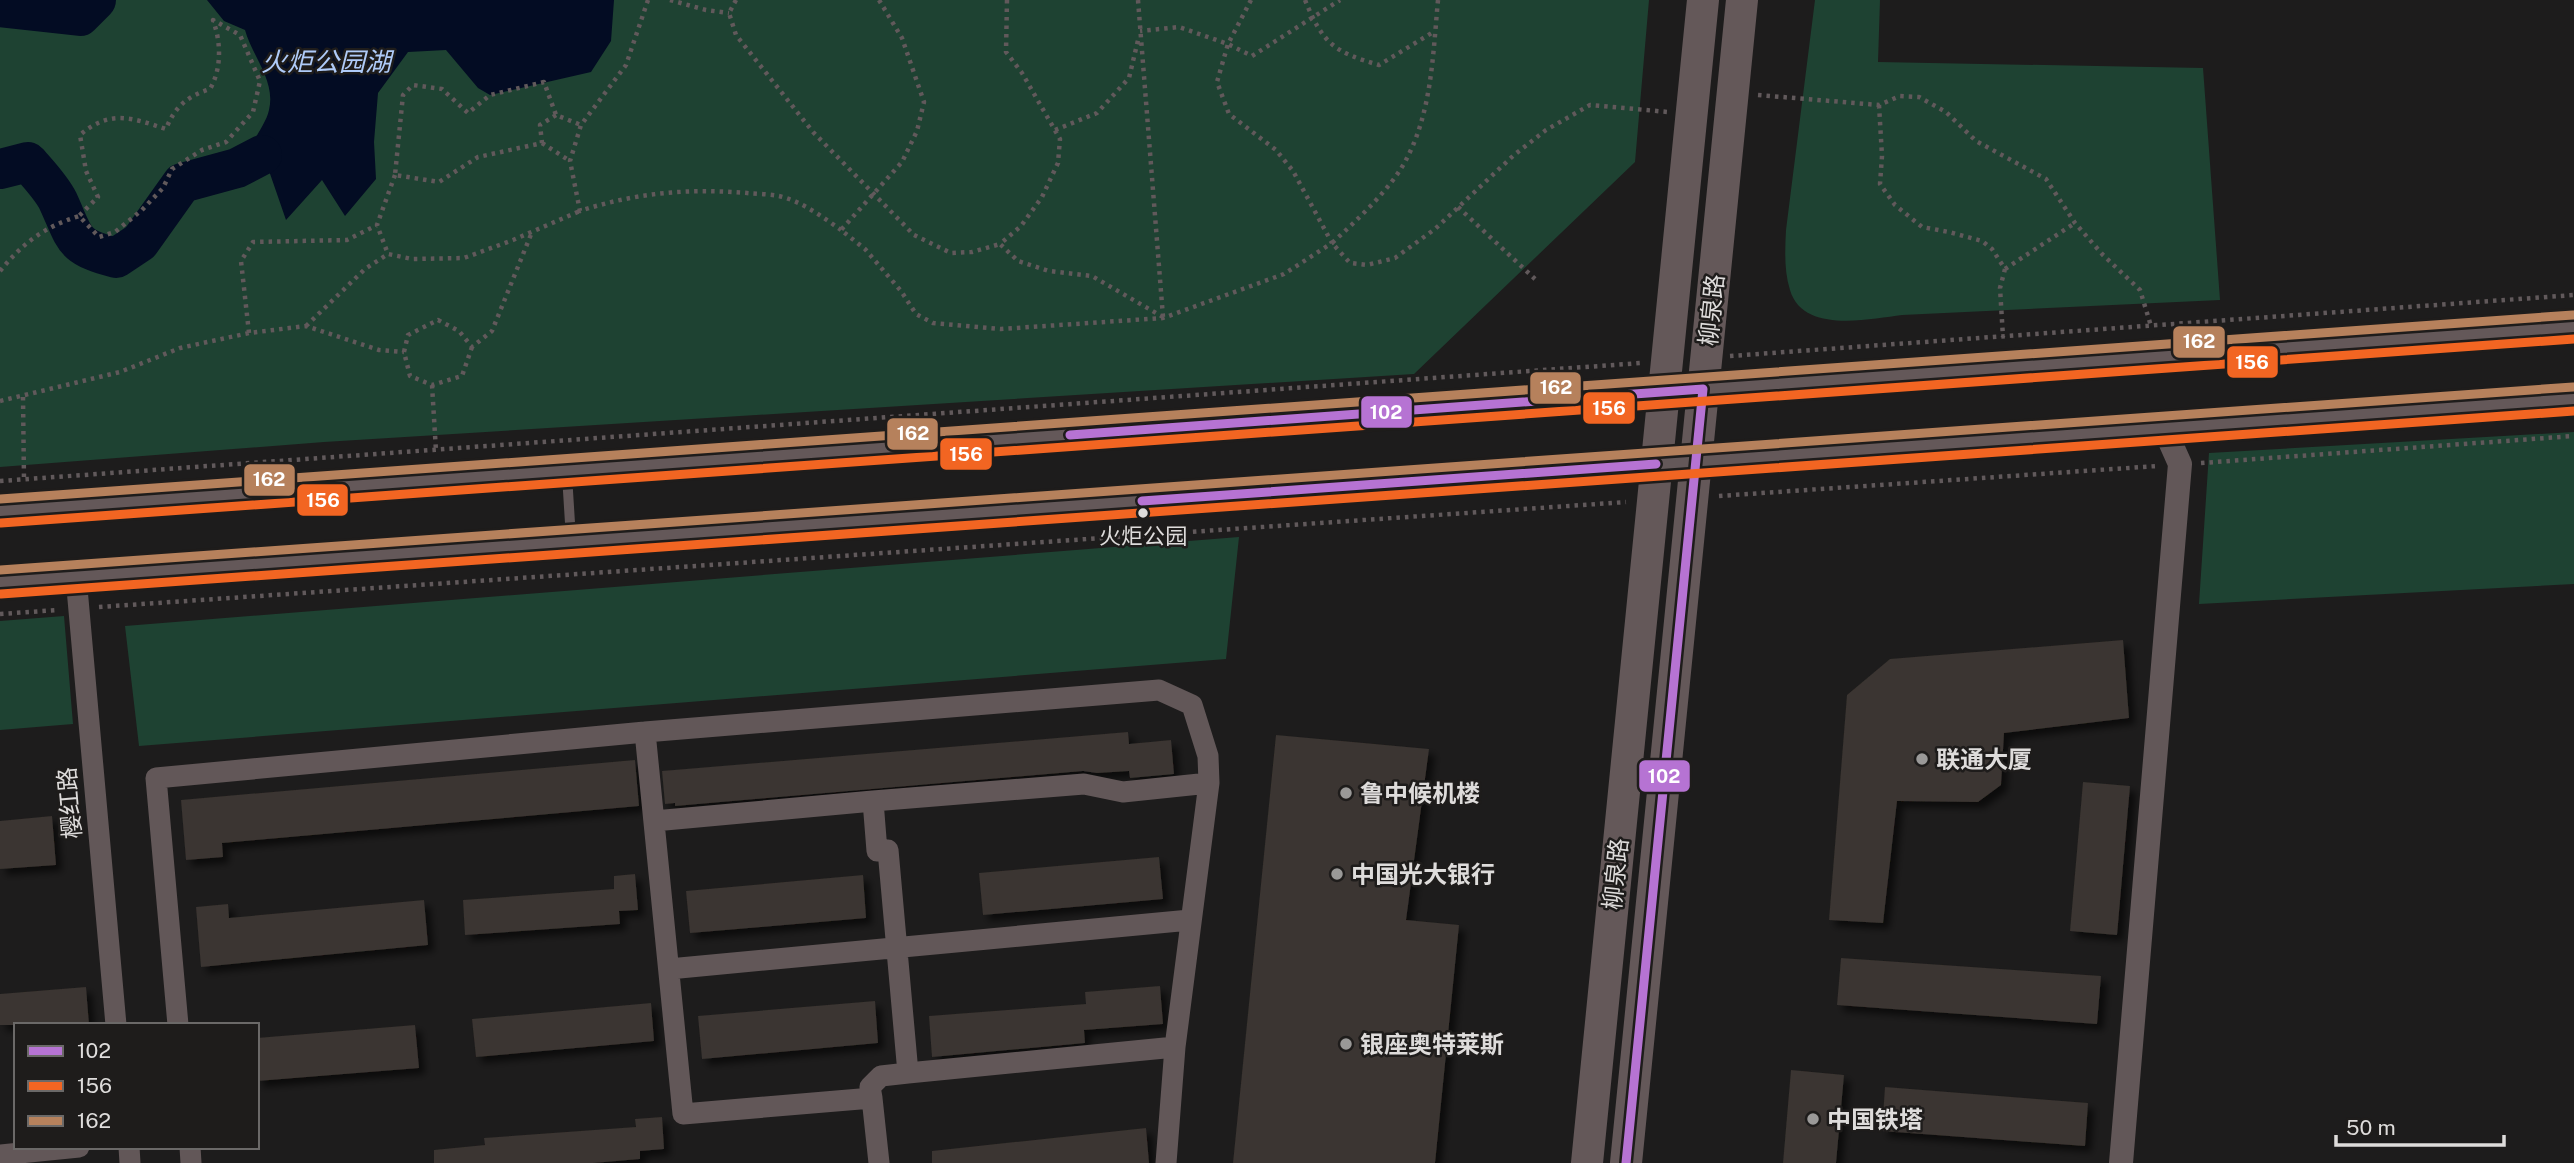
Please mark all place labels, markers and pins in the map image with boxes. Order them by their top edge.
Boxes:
marker: 火炬公园 [1136,506,1150,520]
place label: 火炬公园 [1099,523,1187,549]
place label: 联通大厦 [1936,745,2032,773]
marker: 联通大厦 [1914,751,1930,767]
place label: 鲁中候机楼 [1360,779,1480,807]
marker: 鲁中候机楼 [1338,785,1354,801]
place label: 中国光大银行 [1351,860,1495,888]
marker: 中国光大银行 [1329,866,1345,882]
place label: 银座奥特莱斯 [1360,1030,1504,1058]
marker: 银座奥特莱斯 [1338,1036,1354,1052]
place label: 中国铁塔 [1827,1105,1923,1133]
marker: 中国铁塔 [1805,1111,1821,1127]

